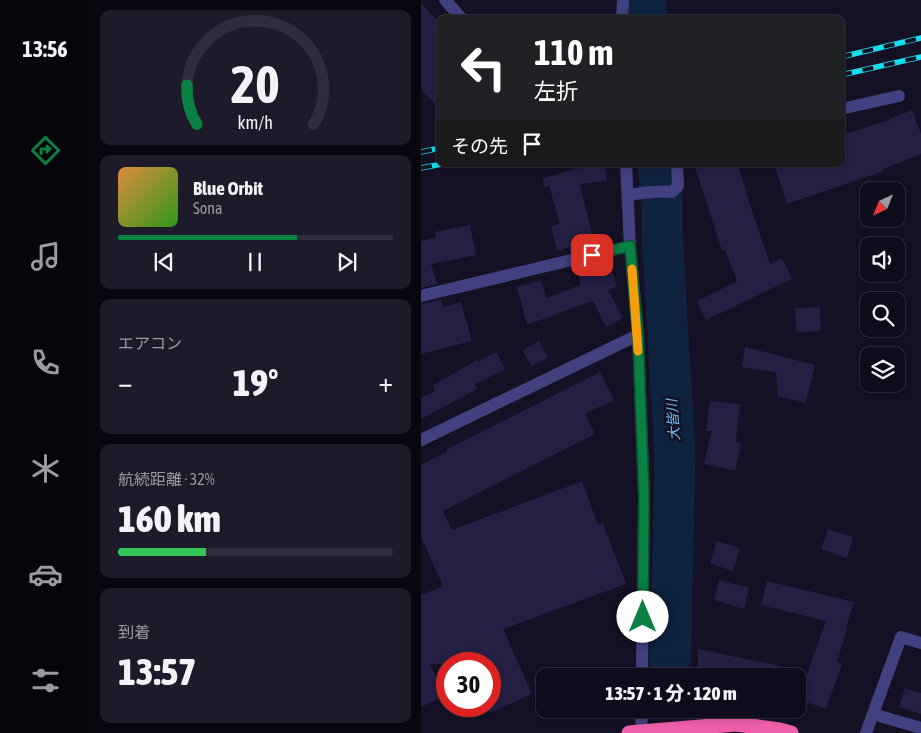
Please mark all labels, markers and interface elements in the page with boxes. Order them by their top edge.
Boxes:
text: 110 m [534,32,613,72]
icon: left [451,35,516,100]
text: 13:56 [22,36,68,62]
text: 20 [231,54,280,114]
text: 左折 [534,78,578,104]
text: km/h [238,112,273,133]
icon: arrive [518,130,546,158]
icon: directions [28,133,63,168]
text: その先 [451,135,508,157]
text: Blue Orbit [193,177,263,199]
north arrow [860,182,905,228]
map controls [860,182,905,392]
text: Sona [193,199,222,217]
pin [571,234,613,276]
button: sound [860,237,905,282]
icon: music [28,239,63,274]
icon: arrive [578,241,606,269]
icon: previous [150,248,178,276]
icon: pause [241,248,269,276]
icon: next [333,248,361,276]
button: search [860,292,905,337]
text: エアコン [118,334,182,352]
icon: phone [28,345,63,380]
button: layers [860,347,905,392]
text: 19° [232,361,279,404]
text: − [118,366,133,398]
text: + [378,366,393,398]
water label: 大皆川 [663,396,682,442]
icon: climate [28,451,63,486]
text: 航続距離 · 32% [118,470,215,488]
text: 160 km [118,497,221,540]
icon: car [28,557,63,592]
position arrow [616,590,668,642]
text: 到着 [118,623,150,641]
text: 13:57 [118,650,196,693]
speed limit sign: 30 [436,652,501,717]
icon: filters [28,663,63,698]
text: 13:57 · 1 分 · 120 m [605,682,737,704]

